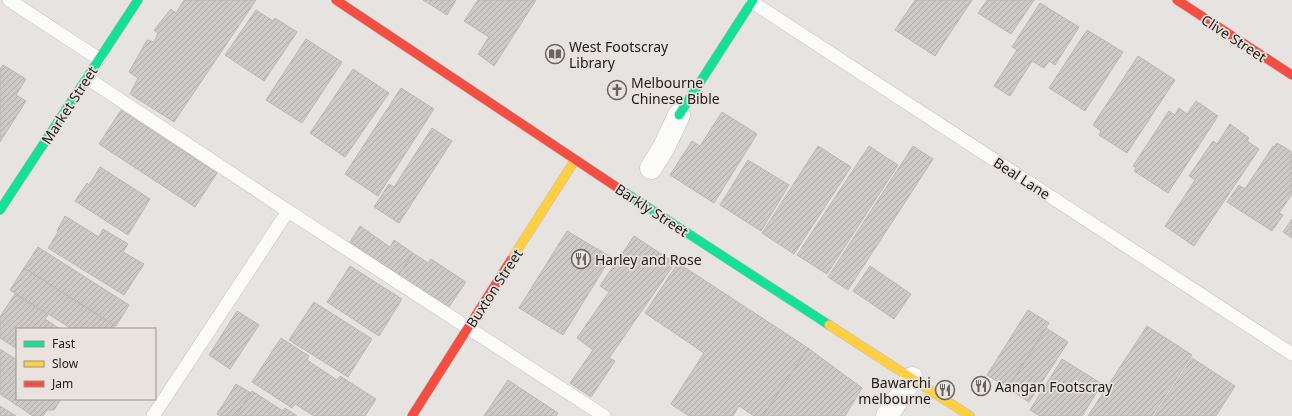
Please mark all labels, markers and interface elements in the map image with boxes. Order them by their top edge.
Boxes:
street label: Clive Street [1198,10,1270,66]
place label: West Footscray Library [569,37,669,72]
library icon: West Footscray Library [544,43,566,65]
street label: Market Street [37,62,101,148]
place label: Melbourne Chinese Bible [631,73,720,108]
church icon: Melbourne Chinese Bible [606,79,628,101]
street label: Beal Lane [990,153,1054,203]
street label: Barkly Street [612,179,692,241]
street label: Buxton Street [462,245,526,331]
restaurant icon: Harley and Rose [570,248,592,270]
place label: Harley and Rose [595,250,702,269]
legend [16,328,156,400]
text: Fast [52,335,76,352]
text: Slow [52,355,79,372]
place label: Bawarchi melbourne [858,373,931,408]
text: Jam [51,375,73,392]
restaurant icon: Aangan Footscray [970,375,992,397]
place label: Aangan Footscray [995,377,1113,396]
restaurant icon: Bawarchi melbourne [934,379,956,401]

